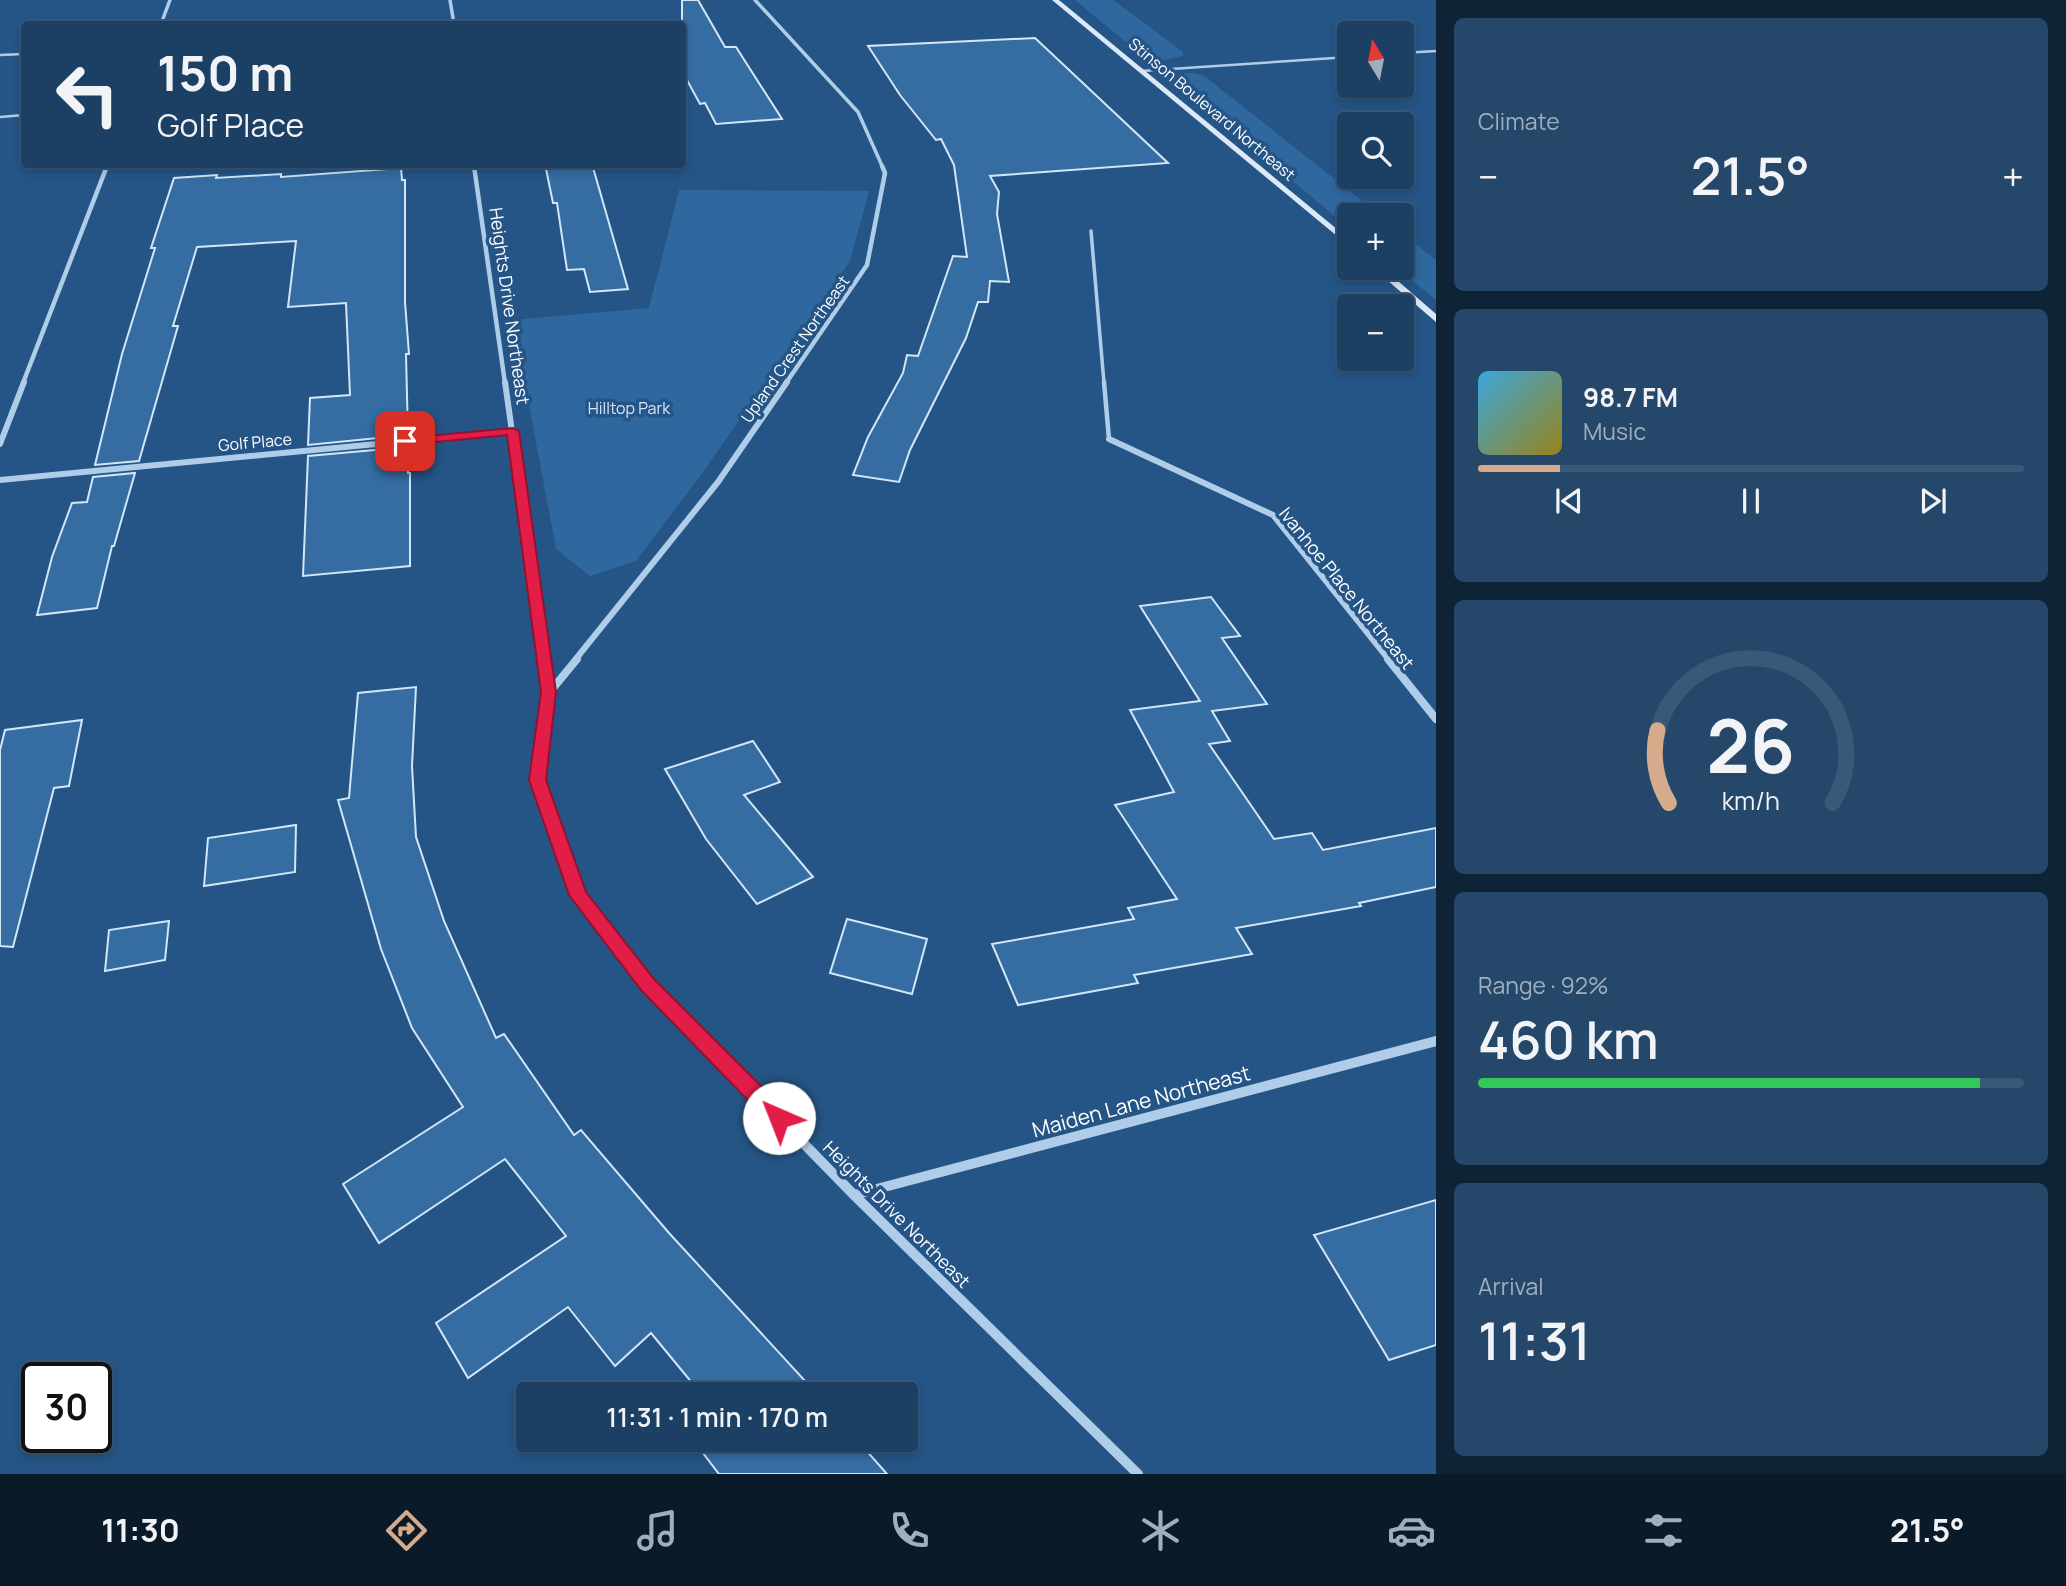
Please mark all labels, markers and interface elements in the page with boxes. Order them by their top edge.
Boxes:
north arrow [1337,21,1414,98]
map controls [1337,21,1414,371]
street label: Stinson Boulevard Northeast [1124,33,1300,185]
text: 150 m [157,39,293,106]
icon: left [42,49,133,140]
text: Golf Place [157,103,304,147]
text: Climate [1478,105,1560,137]
button: search [1337,112,1414,189]
text: 21.5° [1691,140,1810,211]
text: − [1478,150,1499,202]
text: + [2002,150,2024,202]
button: + [1337,203,1414,280]
street label: Heights Drive Northeast [484,206,536,406]
street label: Upland Crest Northeast [736,271,854,427]
button: − [1337,294,1414,371]
text: 98.7 FM [1583,379,1678,415]
park label: Hilltop Park [588,397,671,419]
pin [375,411,435,471]
text: Music [1583,415,1646,447]
icon: arrive [386,422,424,460]
street label: Golf Place [217,428,293,456]
icon: previous [1550,482,1588,520]
icon: pause [1732,482,1770,520]
icon: next [1914,482,1952,520]
street label: Ivanhoe Place Northeast [1274,502,1420,674]
text: 26 [1707,695,1795,795]
text: km/h [1722,783,1780,818]
text: Range · 92% [1478,969,1609,1001]
text: 460 km [1478,1004,1659,1075]
street label: Maiden Lane Northeast [1029,1058,1253,1144]
position arrow [742,1081,816,1155]
street label: Heights Drive Northeast [818,1135,976,1293]
text: Arrival [1478,1270,1544,1302]
text: 11:31 [1478,1305,1591,1376]
speed limit sign: 30 [21,1362,112,1453]
text: 11:31 · 1 min · 170 m [606,1399,828,1435]
icon: directions [382,1506,431,1555]
icon: music [633,1506,682,1555]
icon: phone [885,1506,934,1555]
icon: climate [1136,1506,1185,1555]
icon: car [1387,1506,1436,1555]
icon: filters [1639,1506,1688,1555]
text: 11:30 [101,1508,180,1552]
text: 21.5° [1890,1508,1965,1552]

